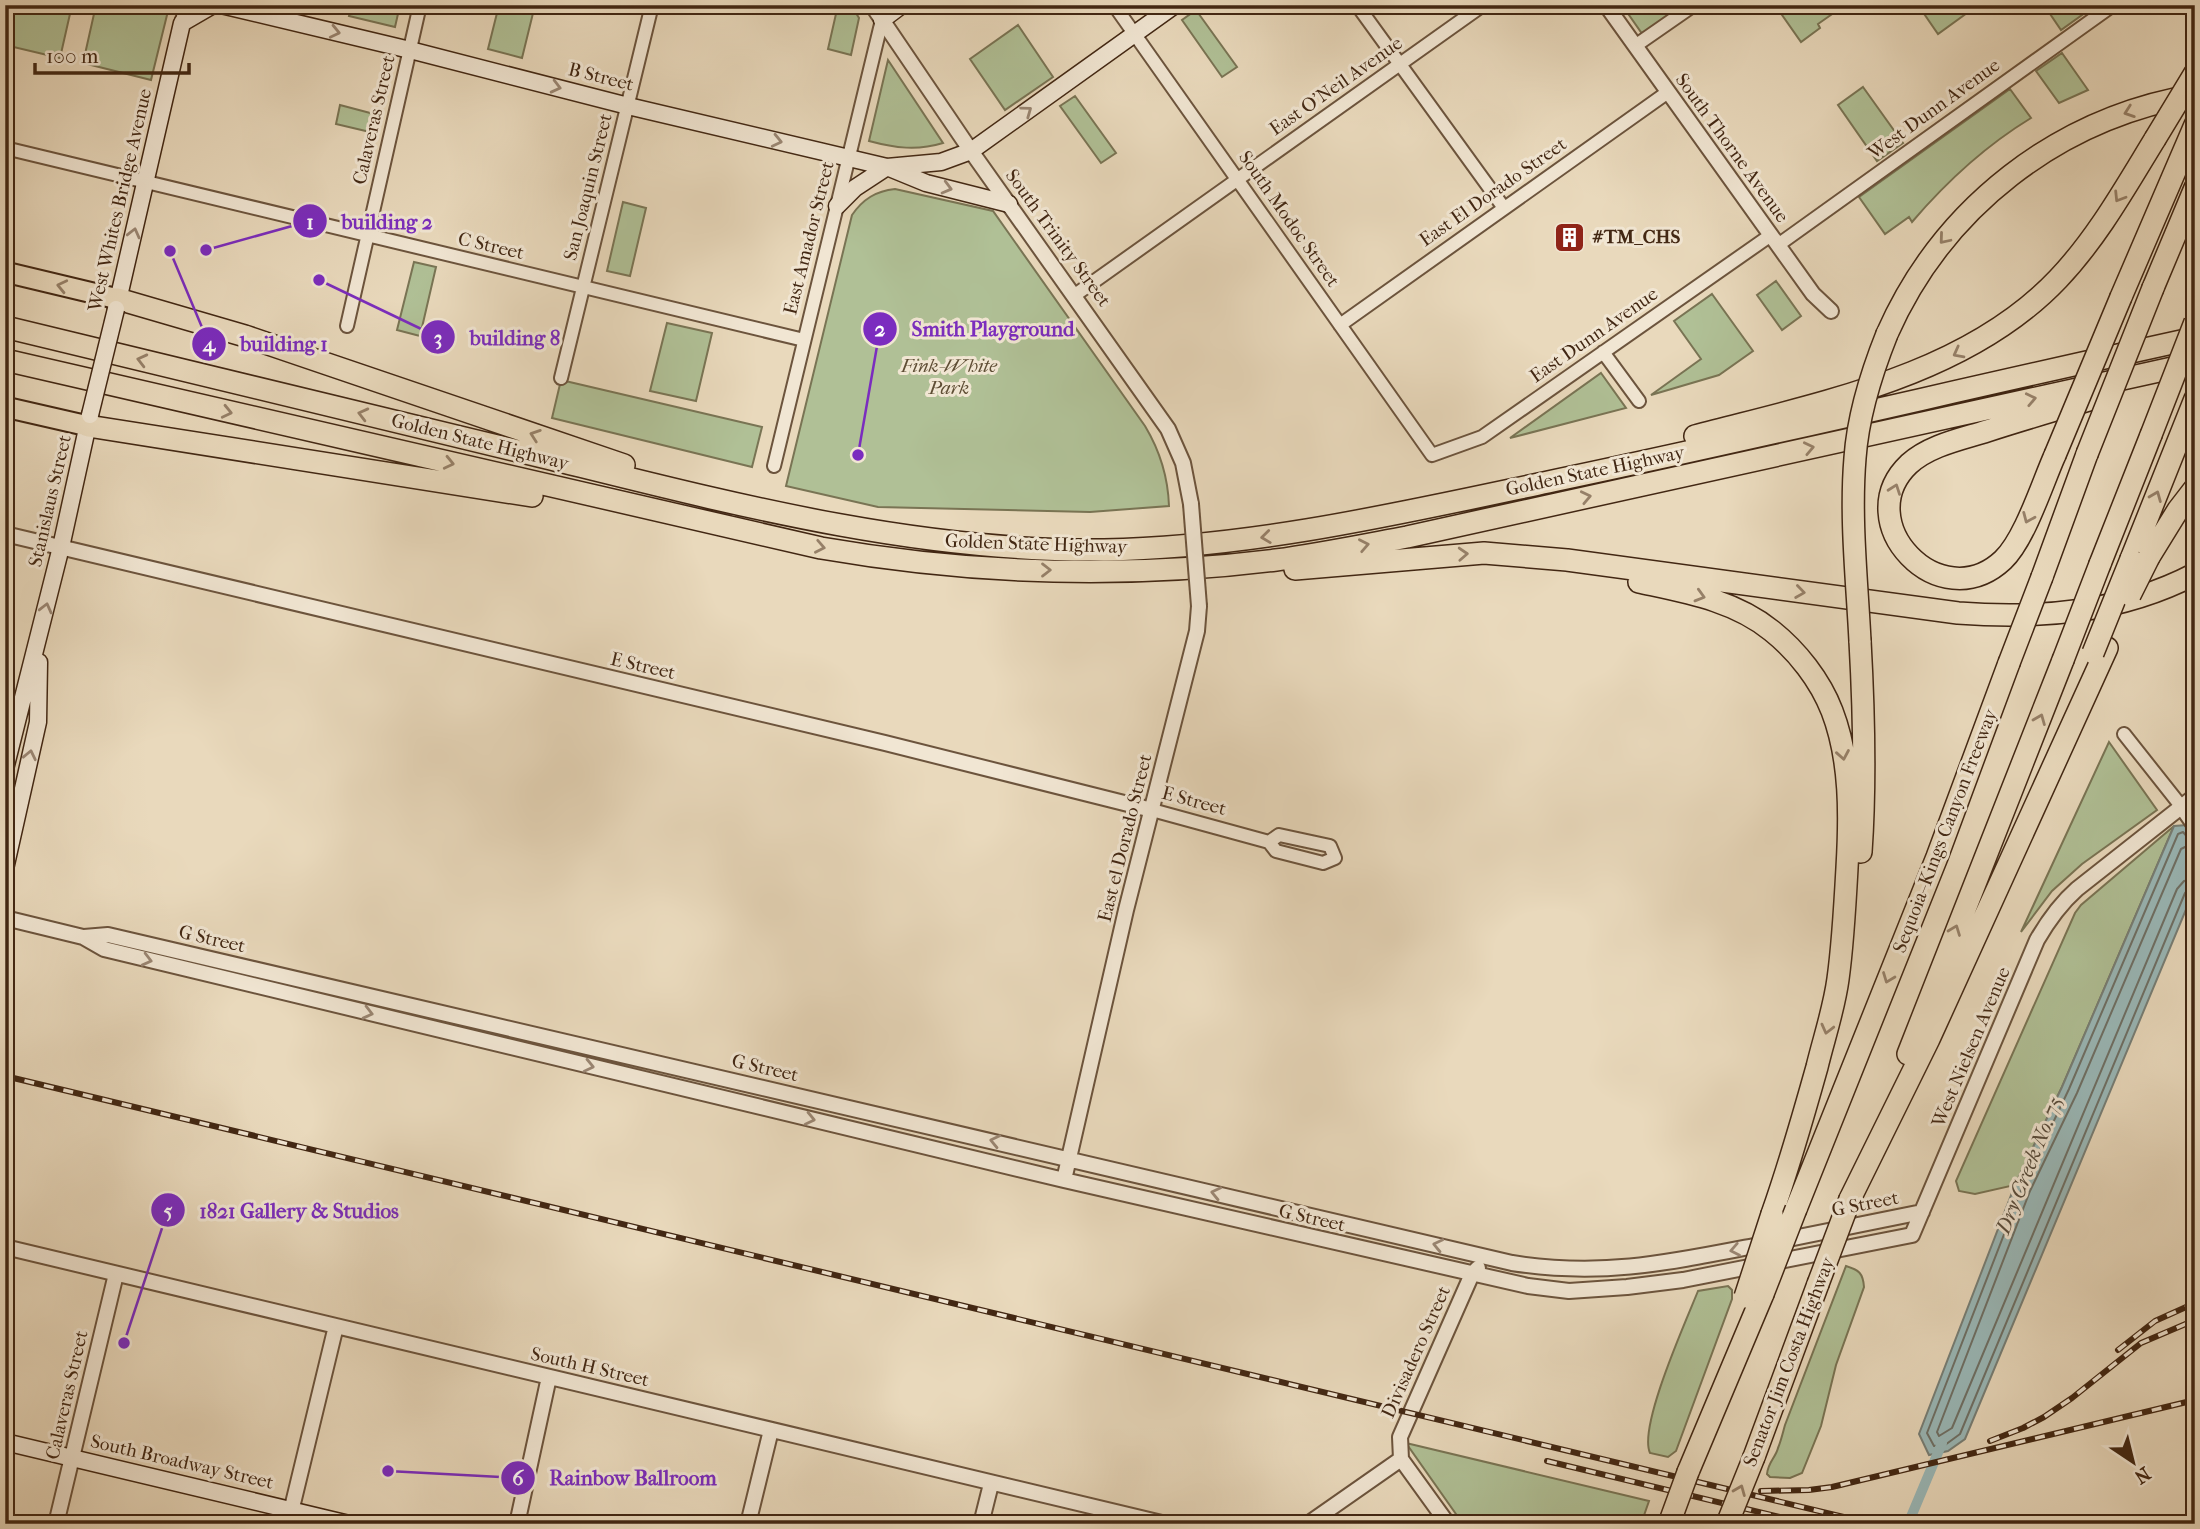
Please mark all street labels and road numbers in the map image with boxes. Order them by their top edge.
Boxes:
street label: East O'Neil Avenue [1265,32,1407,140]
street label: Calaveras Street [348,53,400,187]
street label: West Dunn Avenue [1863,54,2004,165]
street label: B Street [566,58,636,96]
street label: South Thorne Avenue [1671,69,1793,227]
street label: West Whites Bridge Avenue [83,86,156,314]
street label: San Joaquin Street [559,111,617,263]
street label: East El Dorado Street [1415,133,1571,251]
street label: South Modoc Street [1234,147,1344,291]
street label: East Amador Street [779,159,839,317]
street label: South Trinity Street [1001,165,1115,311]
street label: C Street [456,228,526,264]
street label: East Dunn Avenue [1526,283,1662,387]
street label: Golden State Highway [389,409,572,475]
street label: Stanislaus Street [24,433,76,569]
street label: Golden State Highway [1504,441,1687,501]
street label: Golden State Highway [945,530,1128,558]
street label: E Street [608,648,678,684]
street label: Sequoia–Kings Canyon Freeway [1888,705,2002,956]
street label: East el Dorado Street [1094,752,1157,924]
street label: E Street [1159,782,1229,820]
street label: G Street [177,921,248,957]
street label: West Nielsen Avenue [1927,964,2015,1131]
street label: G Street [730,1050,801,1086]
street label: G Street [1830,1187,1901,1221]
street label: G Street [1277,1200,1348,1236]
street label: Senator Jim Costa Highway [1739,1253,1839,1470]
street label: Divisadero Street [1377,1282,1455,1421]
street label: Calaveras Street [41,1328,93,1462]
street label: South H Street [529,1343,652,1391]
street label: South Broadway Street [88,1430,276,1494]

